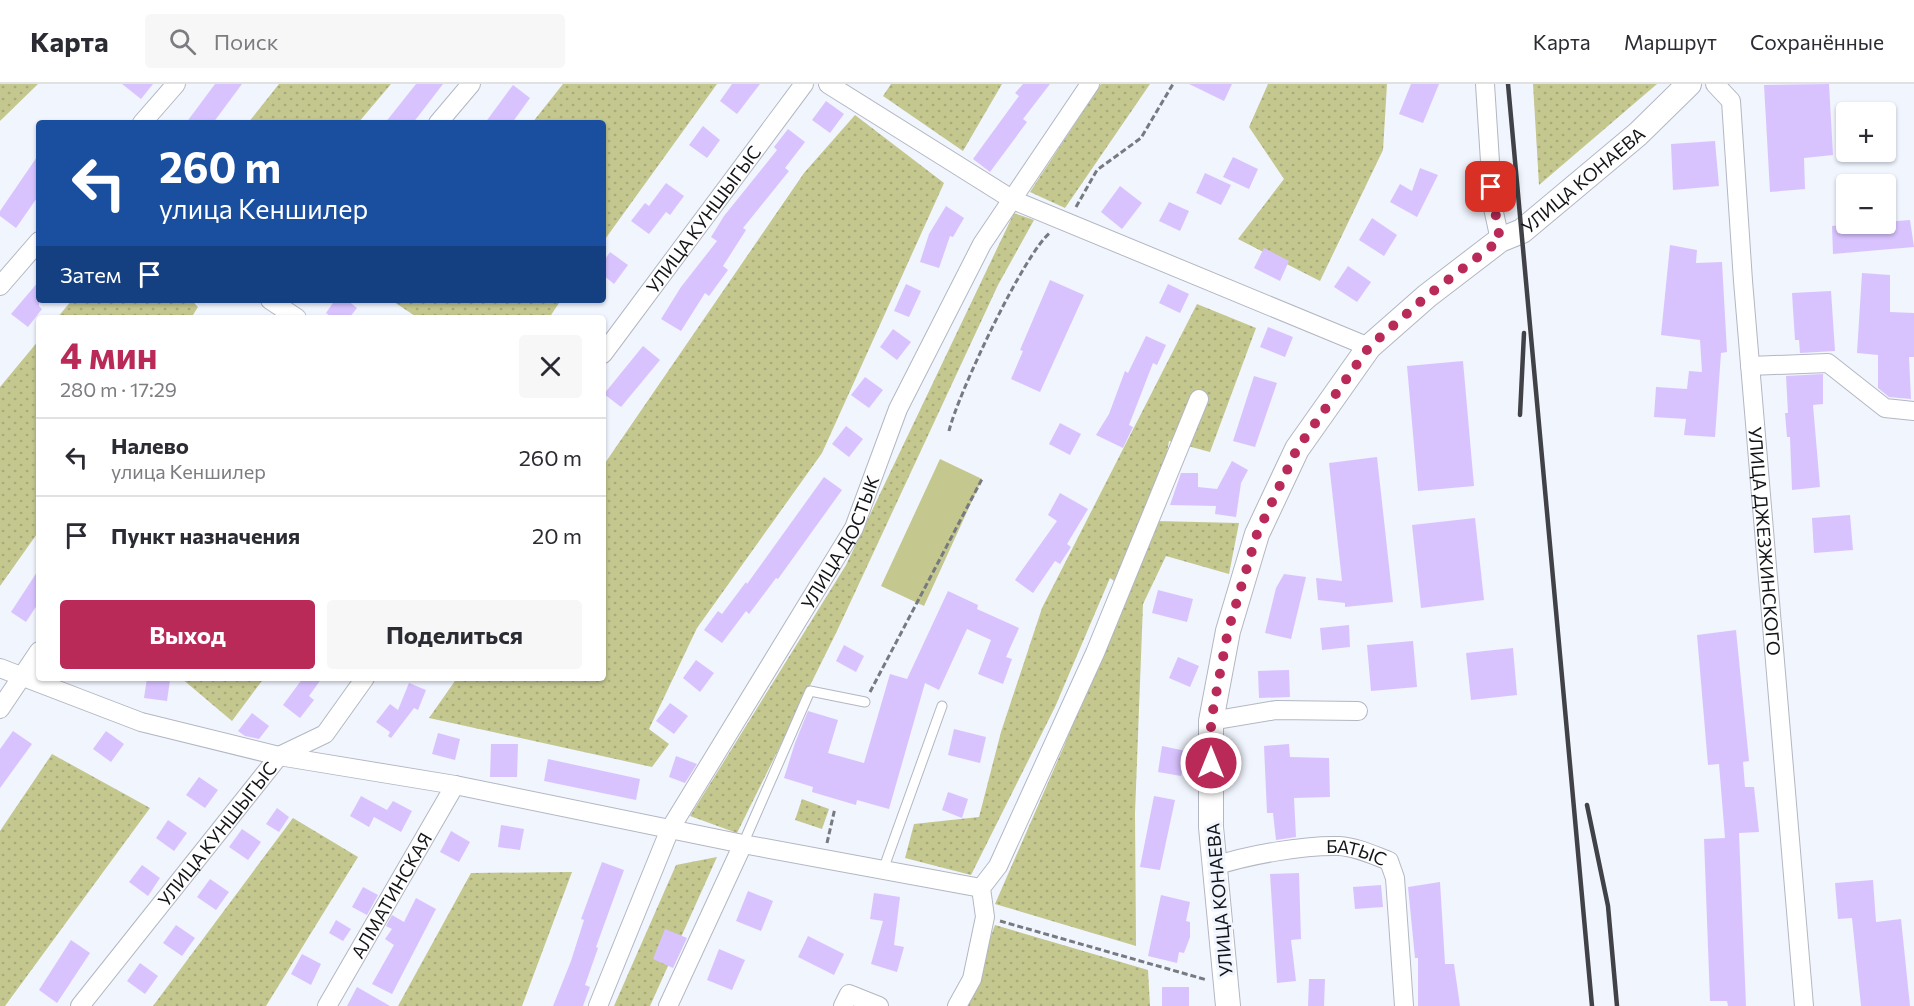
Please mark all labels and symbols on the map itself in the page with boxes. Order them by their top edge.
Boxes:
street label: УЛИЦА КОНАЕВА [1517,122,1649,238]
street label: УЛИЦА КУНШЫГЫС [641,141,765,297]
pin [1465,161,1516,212]
street label: УЛИЦА ДЖЕЗЖИНСКОГО [1744,426,1785,657]
street label: УЛИЦА ДОСТЫК [796,472,883,613]
position arrow [1179,731,1243,795]
street label: УЛИЦА КУНШЫГЫС [153,757,281,911]
street label: УЛИЦА КОНАЕВА [1201,822,1237,978]
street label: АЛМАТИНСКАЯ [346,828,436,962]
street label: БАТЫС [1326,835,1390,870]

